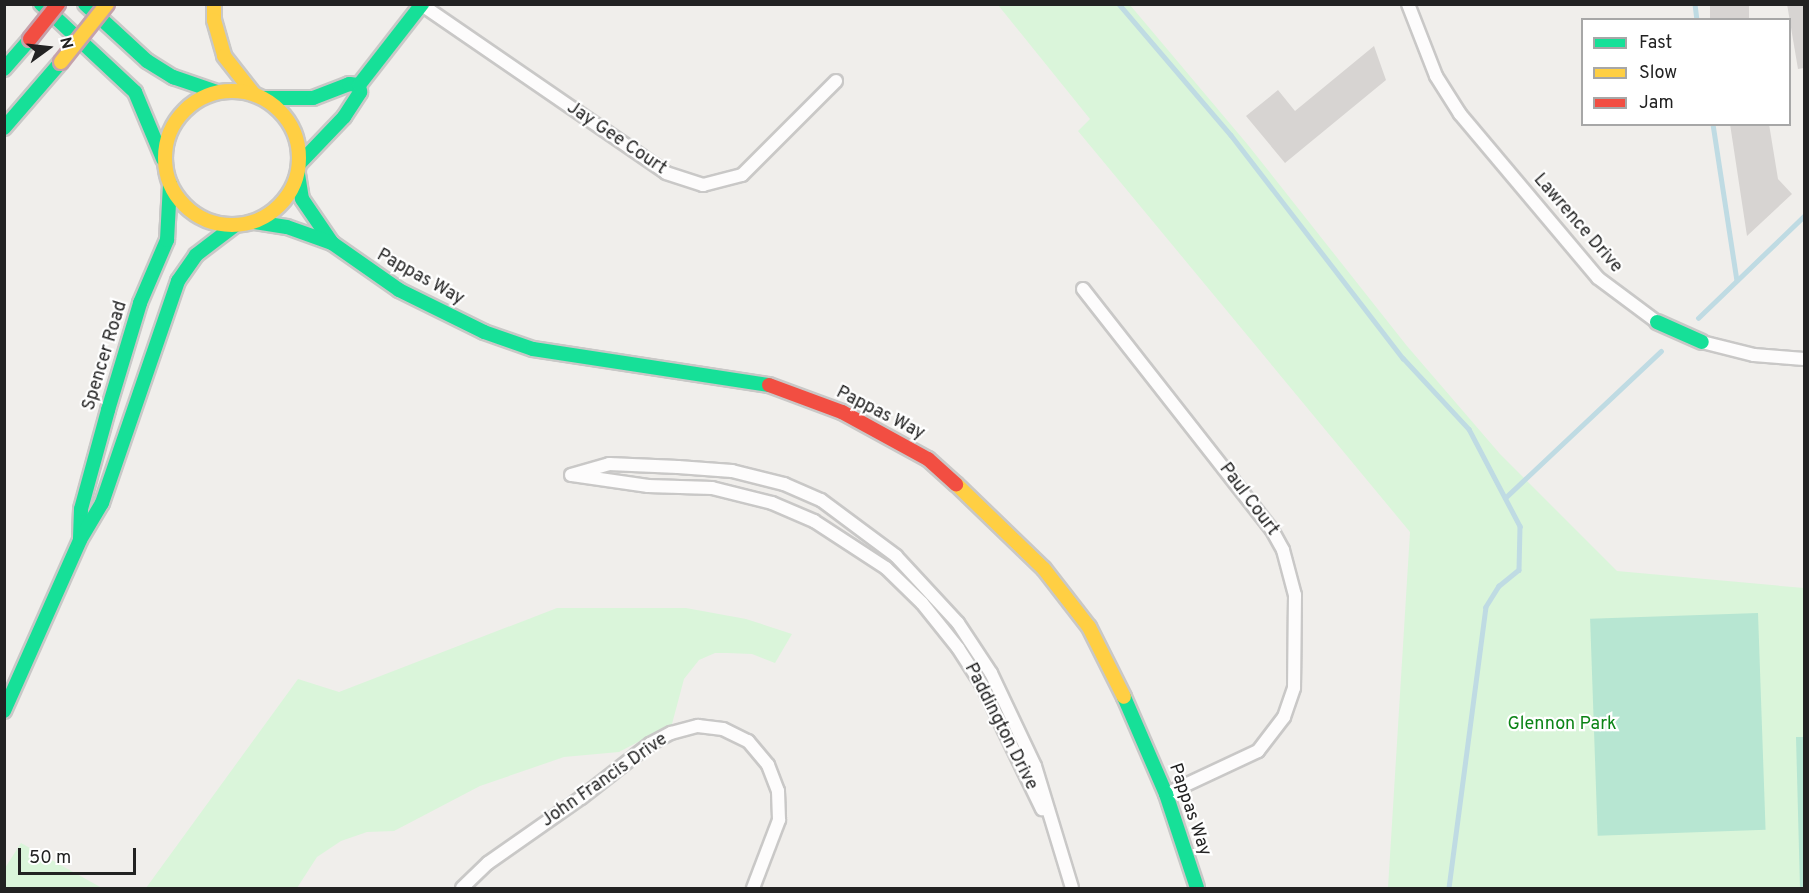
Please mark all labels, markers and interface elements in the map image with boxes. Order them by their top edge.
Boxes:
north arrow [18,18,78,78]
legend [1581,18,1791,126]
text: Fast [1639,32,1672,55]
text: N [54,35,77,51]
text: Slow [1639,62,1677,85]
text: Jam [1639,92,1674,115]
street label: Jay Gee Court [562,98,670,180]
street label: Lawrence Drive [1528,170,1626,278]
street label: Pappas Way [372,245,468,311]
street label: Spencer Road [79,299,133,413]
street label: Pappas Way [832,382,928,446]
street label: Paul Court [1214,459,1282,541]
street label: Paddington Drive [959,660,1041,794]
park label: Glennon Park [1507,714,1617,736]
street label: John Francis Drive [538,729,672,833]
street label: Pappas Way [1163,761,1215,859]
scale bar [21,836,140,874]
text: 50 m [29,847,71,870]

